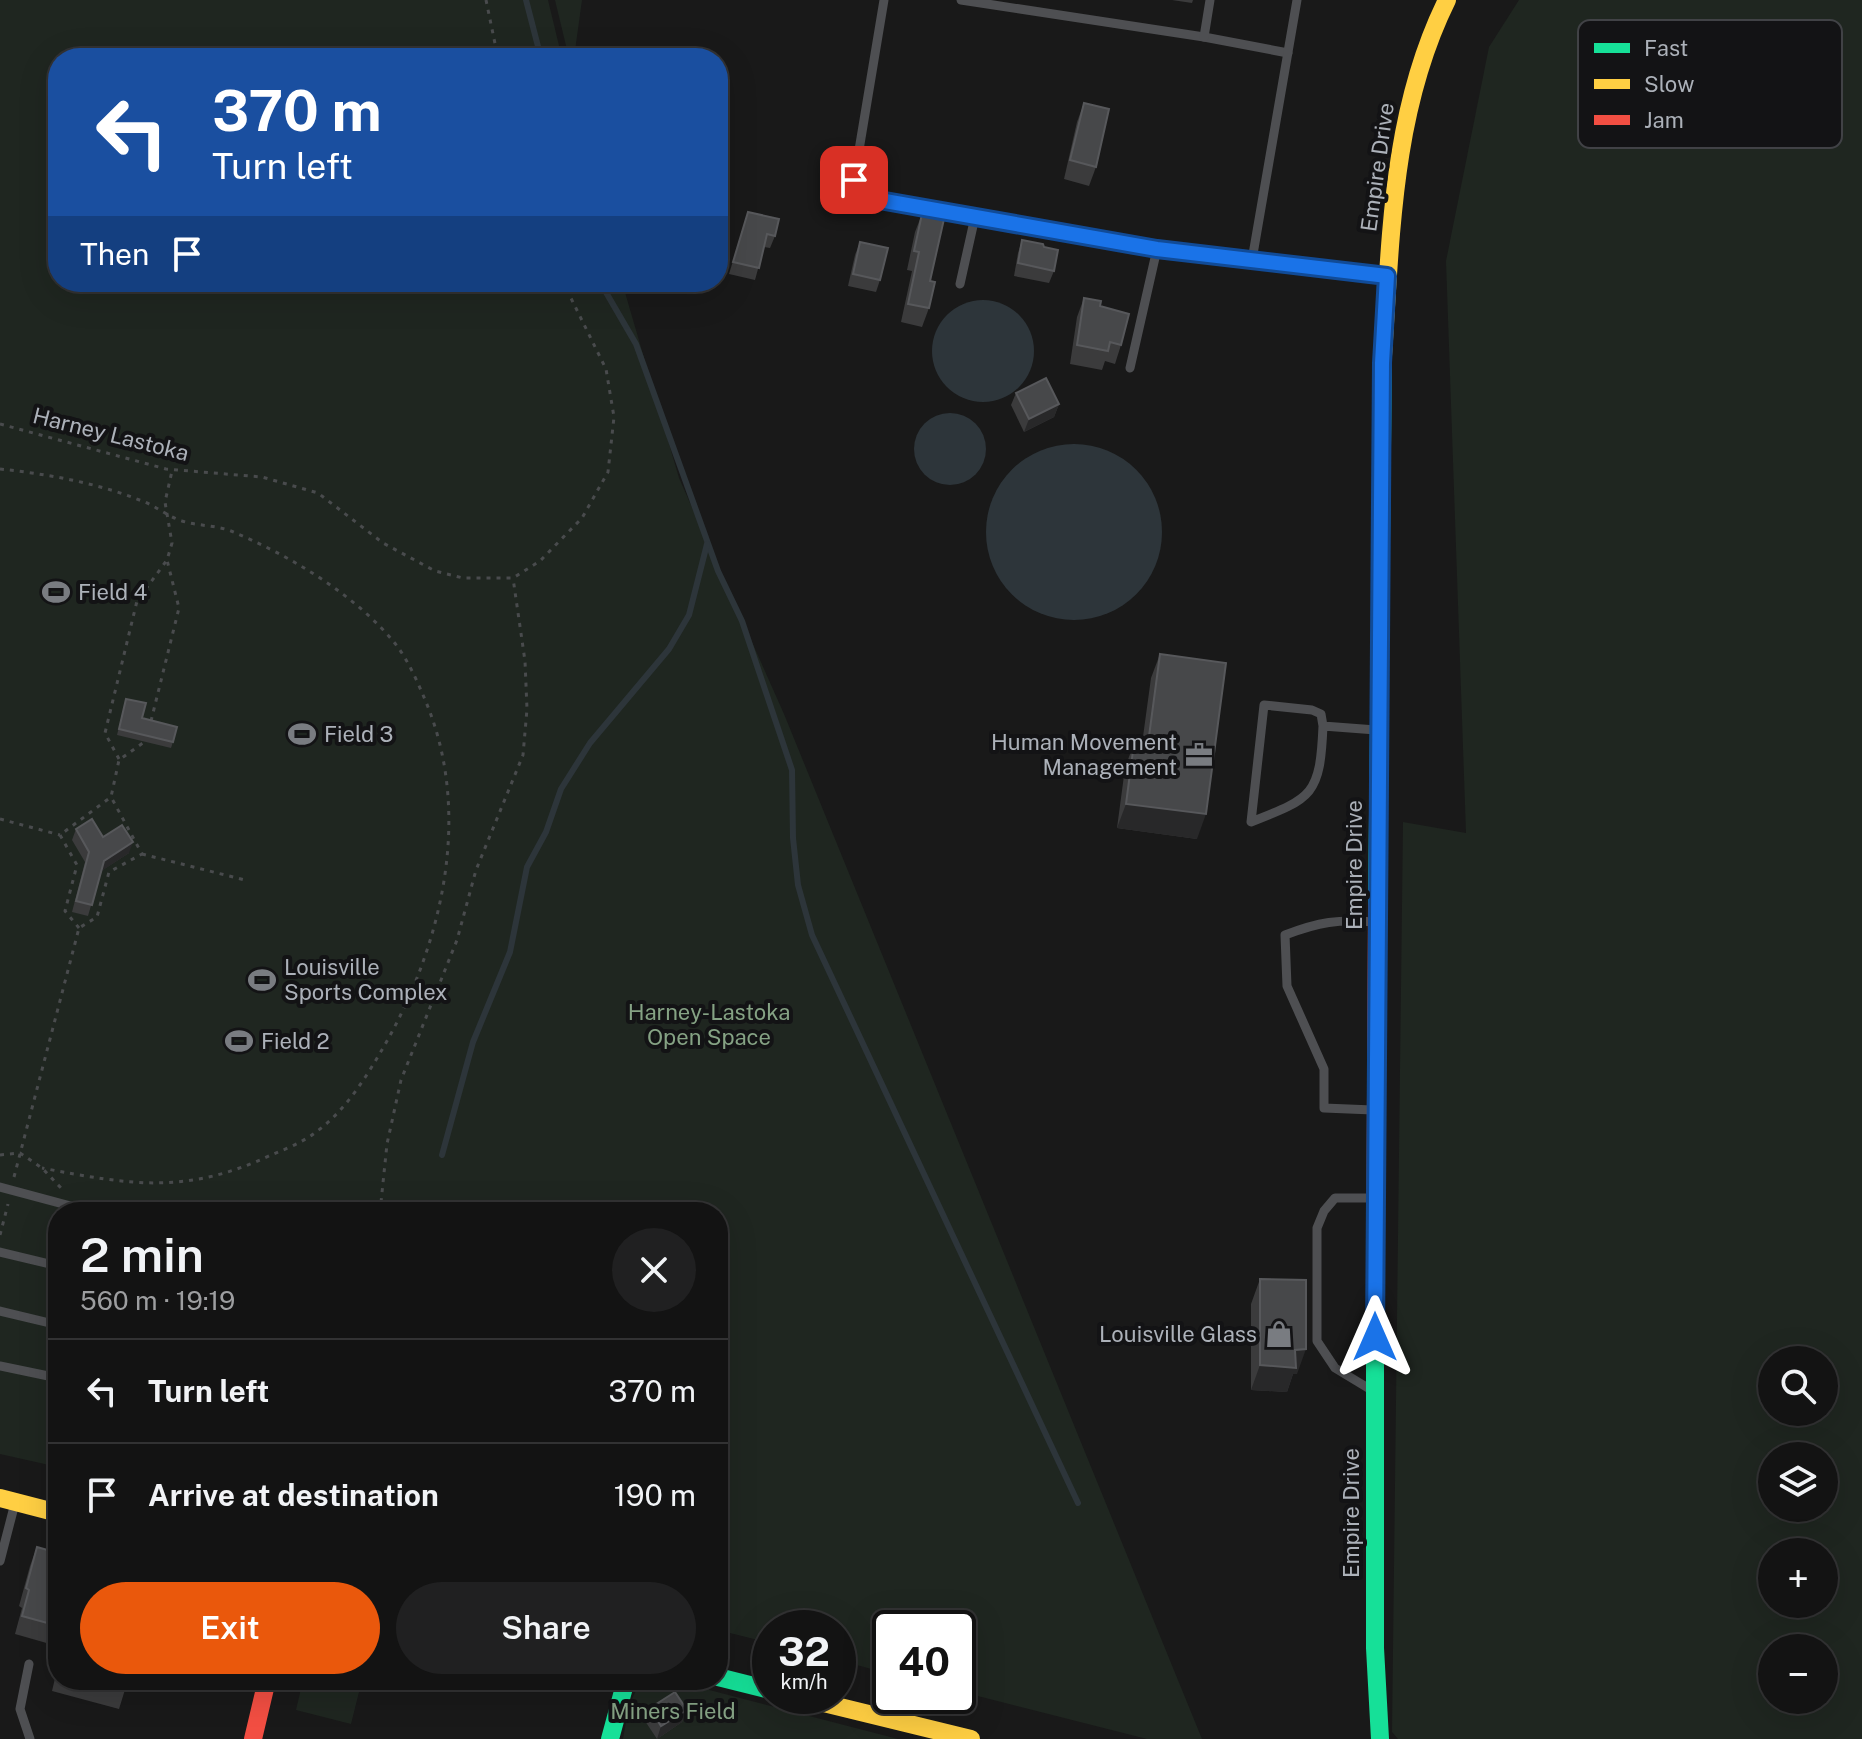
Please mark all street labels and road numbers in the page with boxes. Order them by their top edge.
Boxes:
street label: Empire Drive [1355,101,1399,233]
street label: Harney Lastoka [30,402,192,466]
street label: Empire Drive [1341,800,1367,930]
street label: Empire Drive [1338,1448,1364,1578]

